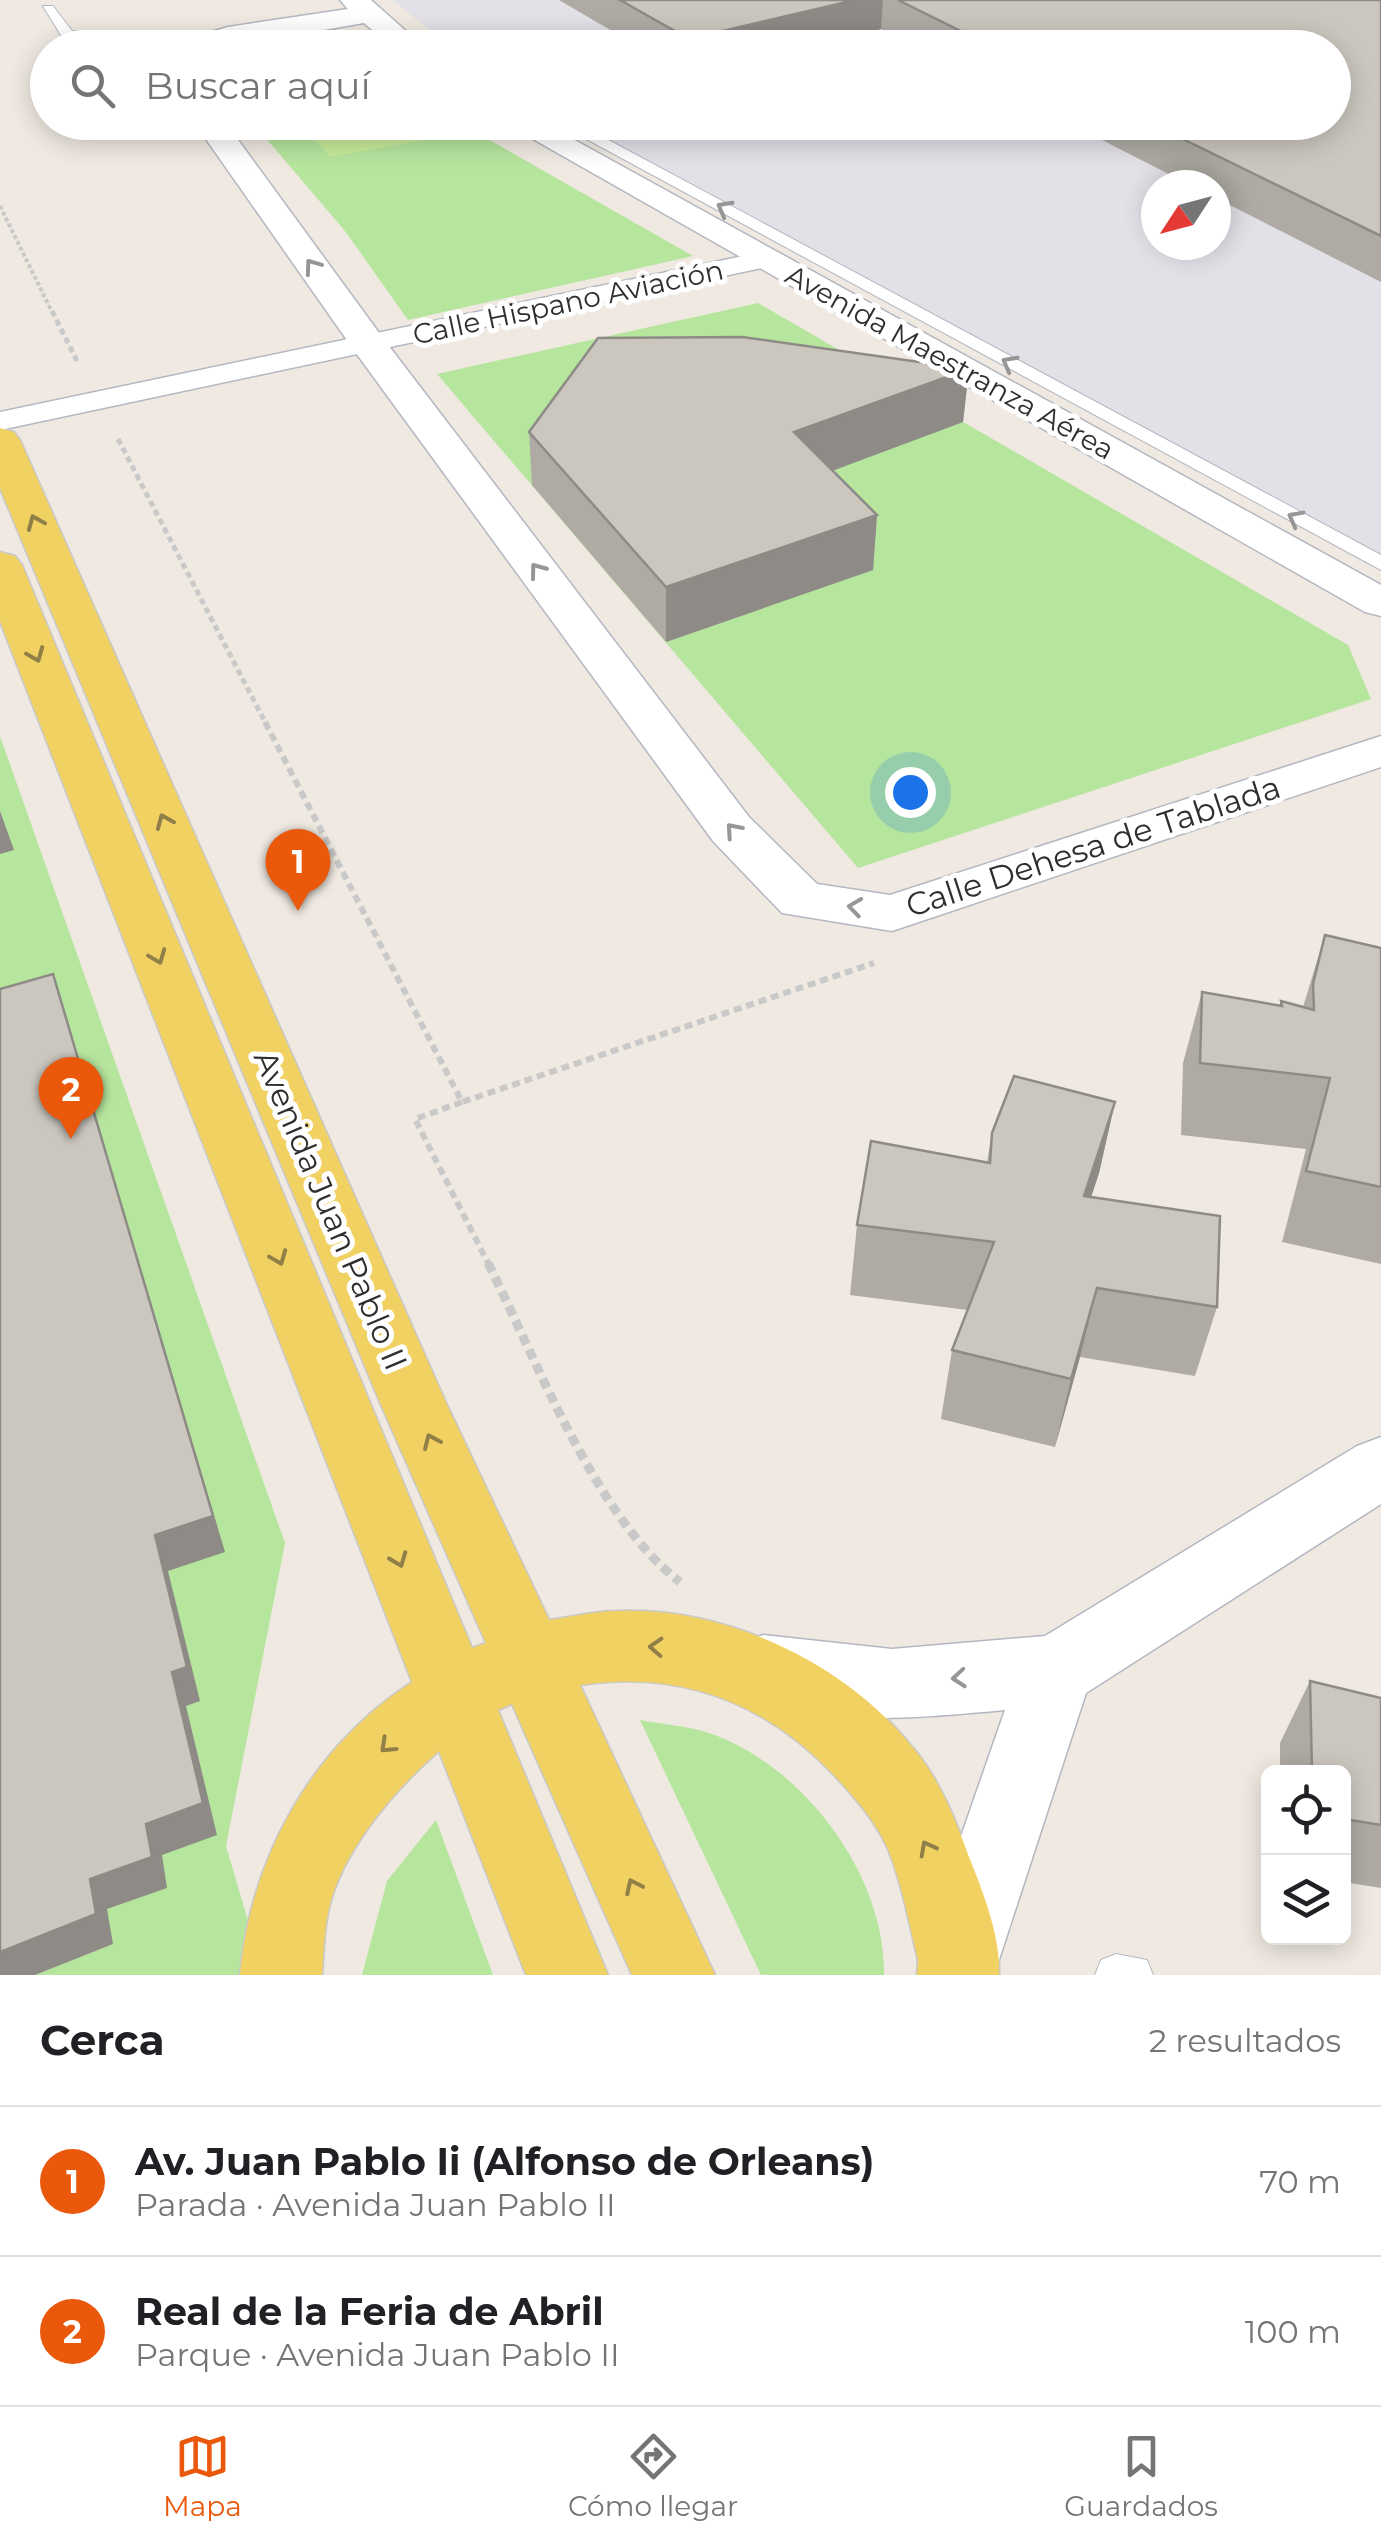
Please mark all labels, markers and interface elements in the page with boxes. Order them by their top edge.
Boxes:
search box [30,30,1351,140]
icon: search [65,58,120,113]
text: Buscar aquí [145,62,371,109]
north arrow [1141,170,1231,260]
one-way arrow [716,200,734,220]
street label: Calle Hispano Aviación [410,252,726,352]
street label: Avenida Maestranza Aérea [780,257,1120,467]
one-way arrow [306,259,324,277]
one-way arrow [1002,356,1020,376]
one-way arrow [1288,510,1306,530]
one-way arrow [27,515,47,533]
one-way arrow [532,563,549,581]
one-way arrow [25,646,45,663]
your location [885,767,936,818]
street label: Calle Dehesa de Tablada [901,767,1285,925]
one-way arrow [156,813,176,831]
one-way arrow [727,823,745,841]
pin: 1 [266,828,330,911]
one-way arrow [846,898,863,919]
one-way arrow [146,947,166,965]
street label: Avenida Juan Pablo II [246,1044,416,1376]
pin: 2 [38,1056,104,1139]
one-way arrow [268,1249,288,1266]
one-way arrow [423,1433,443,1451]
one-way arrow [387,1551,408,1568]
one-way arrow [648,1636,664,1657]
one-way arrow [950,1667,966,1689]
one-way arrow [381,1734,399,1752]
map controls [1261,1765,1351,1945]
button: locate [1261,1765,1351,1855]
one-way arrow [919,1840,939,1858]
button: layers [1261,1855,1351,1945]
one-way arrow [625,1879,645,1897]
text: Cerca [40,2014,165,2066]
text: 2 resultados [1149,2021,1341,2060]
text: Av. Juan Pablo Ii (Alfonso de Orleans) [135,2138,874,2185]
text: 1 [66,2162,79,2201]
text: 70 m [1259,2162,1341,2201]
text: Parada · Avenida Juan Pablo II [135,2185,616,2224]
text: Real de la Feria de Abril [135,2288,604,2335]
text: 2 [63,2312,82,2351]
text: 100 m [1245,2312,1341,2351]
text: Parque · Avenida Juan Pablo II [135,2335,620,2374]
tab: Mapa [163,2429,242,2523]
tab: Cómo llegar [568,2429,738,2523]
tab: Guardados [1064,2429,1218,2523]

